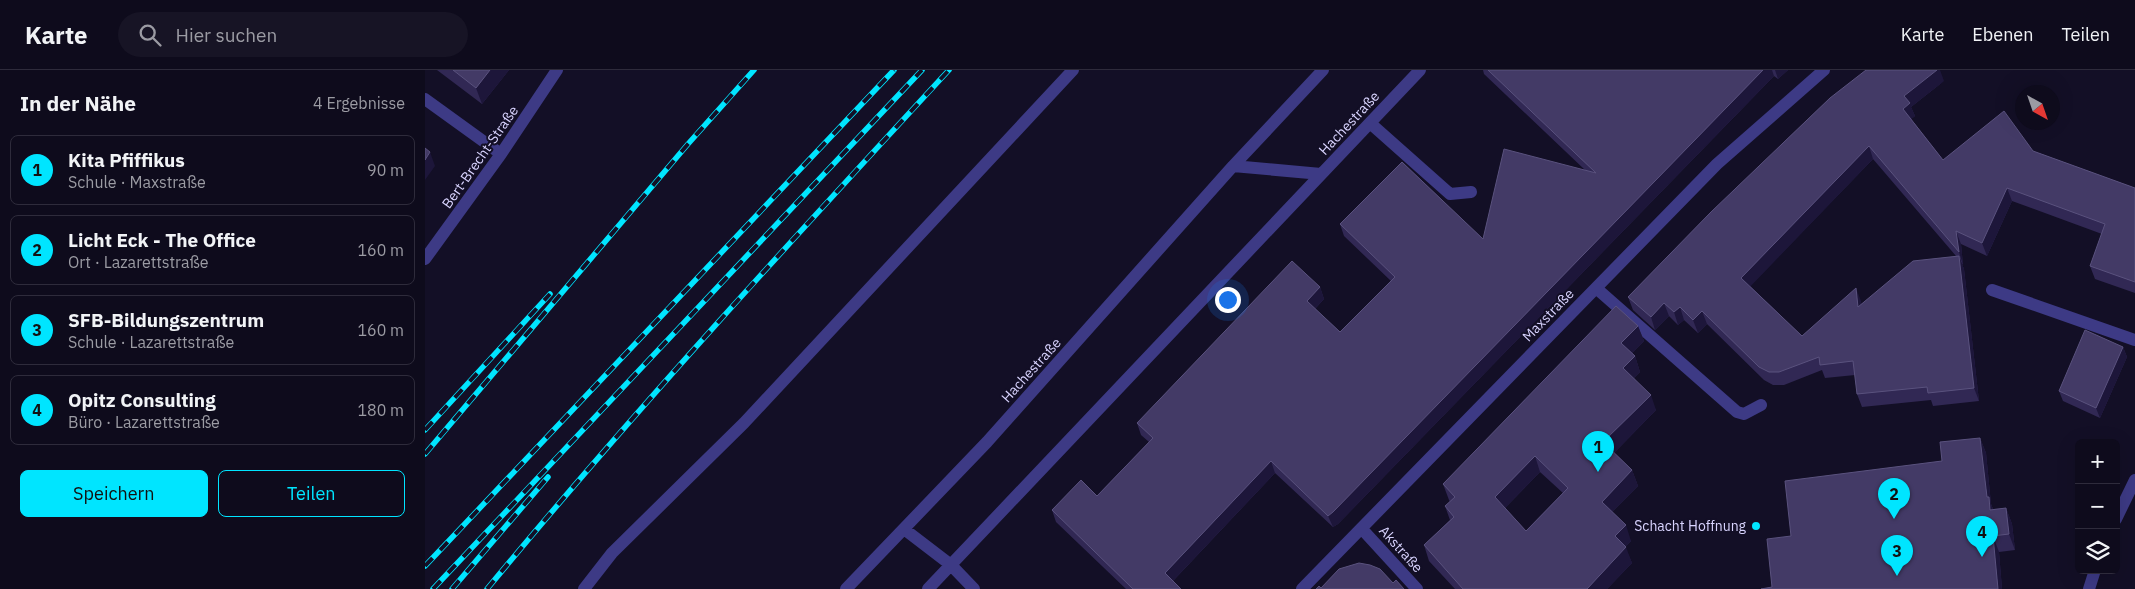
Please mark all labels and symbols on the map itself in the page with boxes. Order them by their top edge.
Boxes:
north arrow [2015,85,2060,130]
street label: Hachestraße [1315,87,1383,159]
street label: Bert-Brecht-Straße [438,102,522,212]
street label: Maxstraße [1518,285,1578,345]
your location [1215,287,1241,313]
street label: Hachestraße [997,334,1065,406]
pin: 1 [1582,431,1614,472]
pin: 2 [1878,478,1910,519]
pin: 4 [1966,516,1998,557]
place label: Schacht Hoffnung [1634,517,1747,535]
marker: Schacht Hoffnung [1750,520,1762,532]
street label: Akstraße [1375,522,1427,576]
pin: 3 [1881,535,1913,576]

